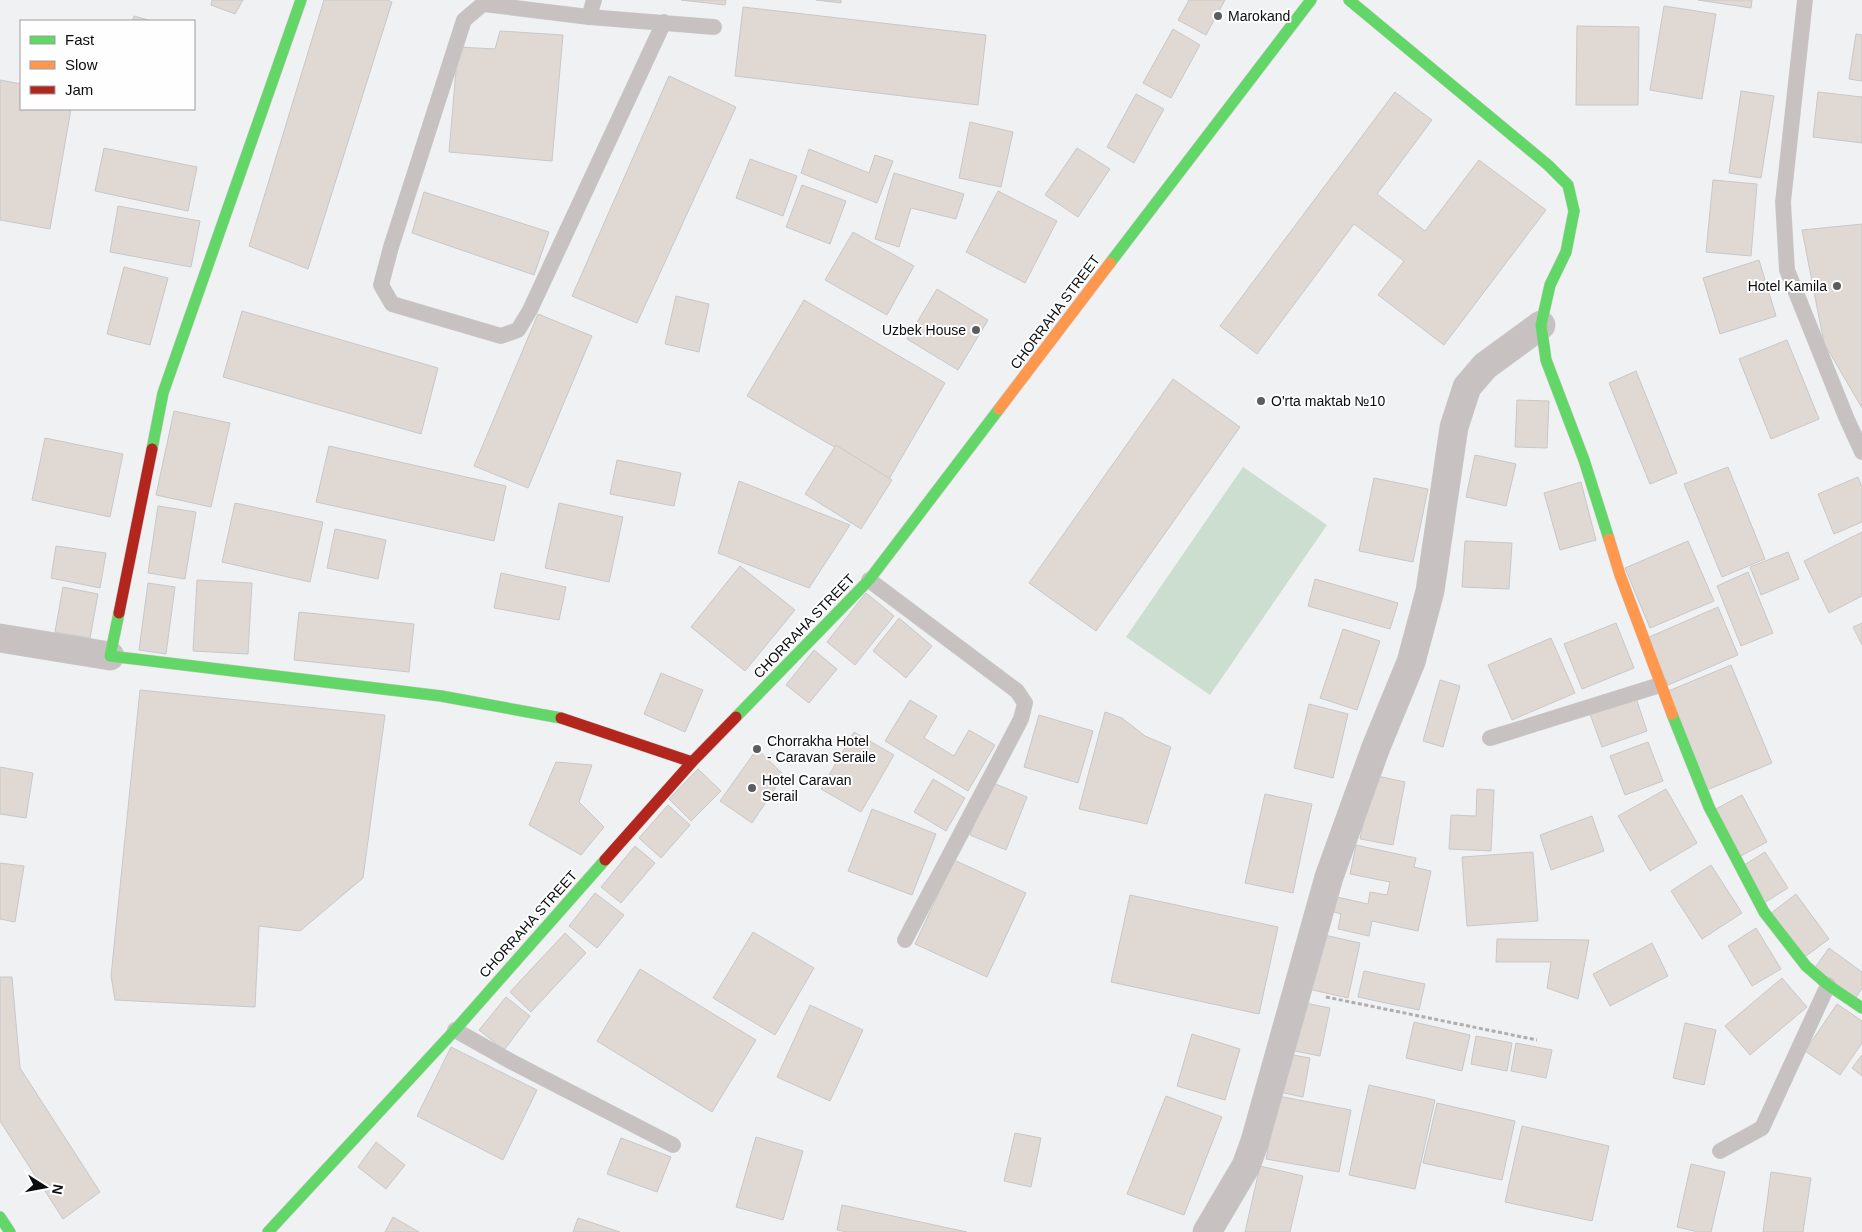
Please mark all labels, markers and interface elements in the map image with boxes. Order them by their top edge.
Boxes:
place label: Marokand [1228,8,1290,24]
marker: Marokand [1212,10,1224,22]
legend [20,20,195,110]
text: Fast [65,31,95,48]
text: Slow [65,56,98,73]
text: Jam [65,81,93,98]
street label: CHORRAHA STREET [1007,252,1103,372]
place label: Hotel Kamila [1748,278,1827,294]
marker: Hotel Kamila [1831,280,1843,292]
place label: Uzbek House [882,322,966,338]
marker: Uzbek House [970,324,982,336]
place label: O'rta maktab №10 [1271,393,1385,409]
marker: O'rta maktab №10 [1255,395,1267,407]
street label: CHORRAHA STREET [750,570,858,681]
place label: Chorrakha Hotel - Caravan Seraile [767,733,876,765]
marker: Chorrakha Hotel - Caravan Seraile [751,743,763,755]
place label: Hotel Caravan Serail [762,772,852,804]
marker: Hotel Caravan Serail [746,782,758,794]
street label: CHORRAHA STREET [476,867,581,981]
north arrow [20,1162,70,1212]
text: N [49,1183,67,1196]

